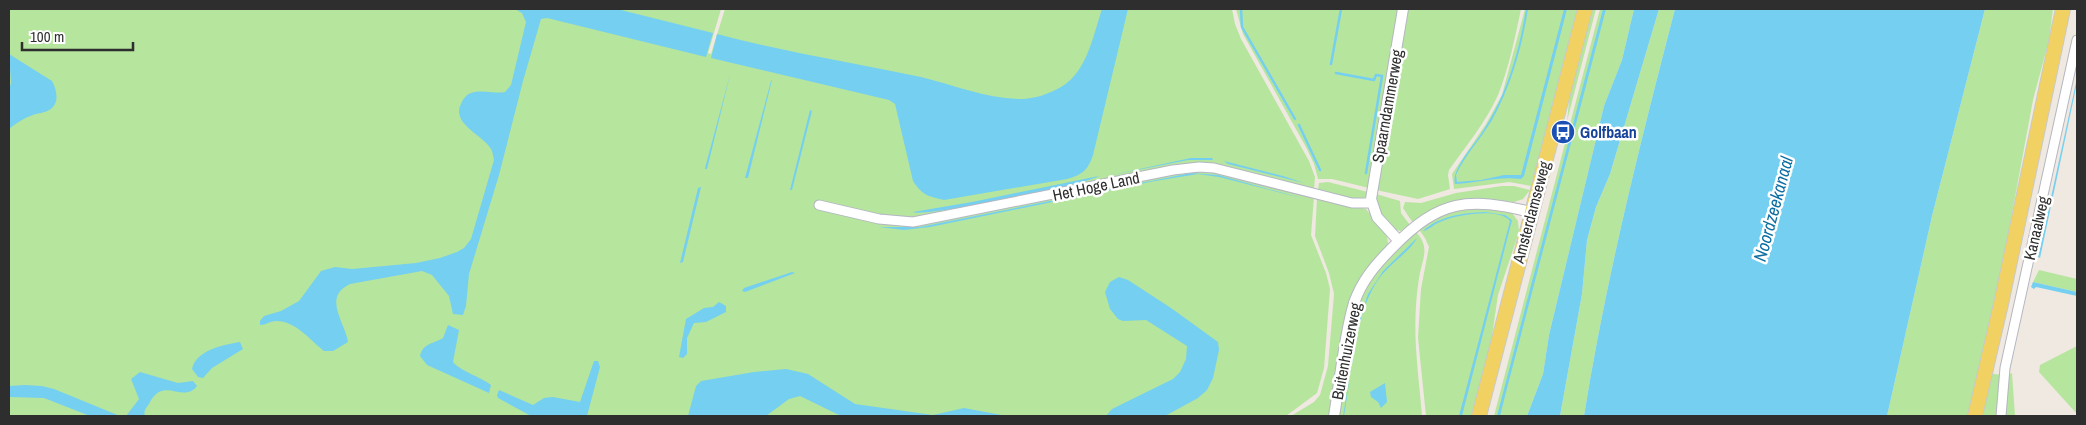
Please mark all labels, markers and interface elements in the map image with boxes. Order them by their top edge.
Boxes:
scale bar [22,20,134,52]
text: 100 m [30,26,64,47]
street label: Spaarndammerweg [1366,47,1408,164]
bus stop icon: Golfbaan [1550,119,1576,145]
place label: Golfbaan [1580,121,1637,143]
water label: Noordzeekanaal [1747,153,1799,264]
street label: Amsterdamseweg [1507,158,1555,267]
street label: Het Hoge Land [1051,166,1141,206]
street label: Kanaalweg [2018,193,2054,262]
street label: Buitenhuizerweg [1326,300,1366,401]

